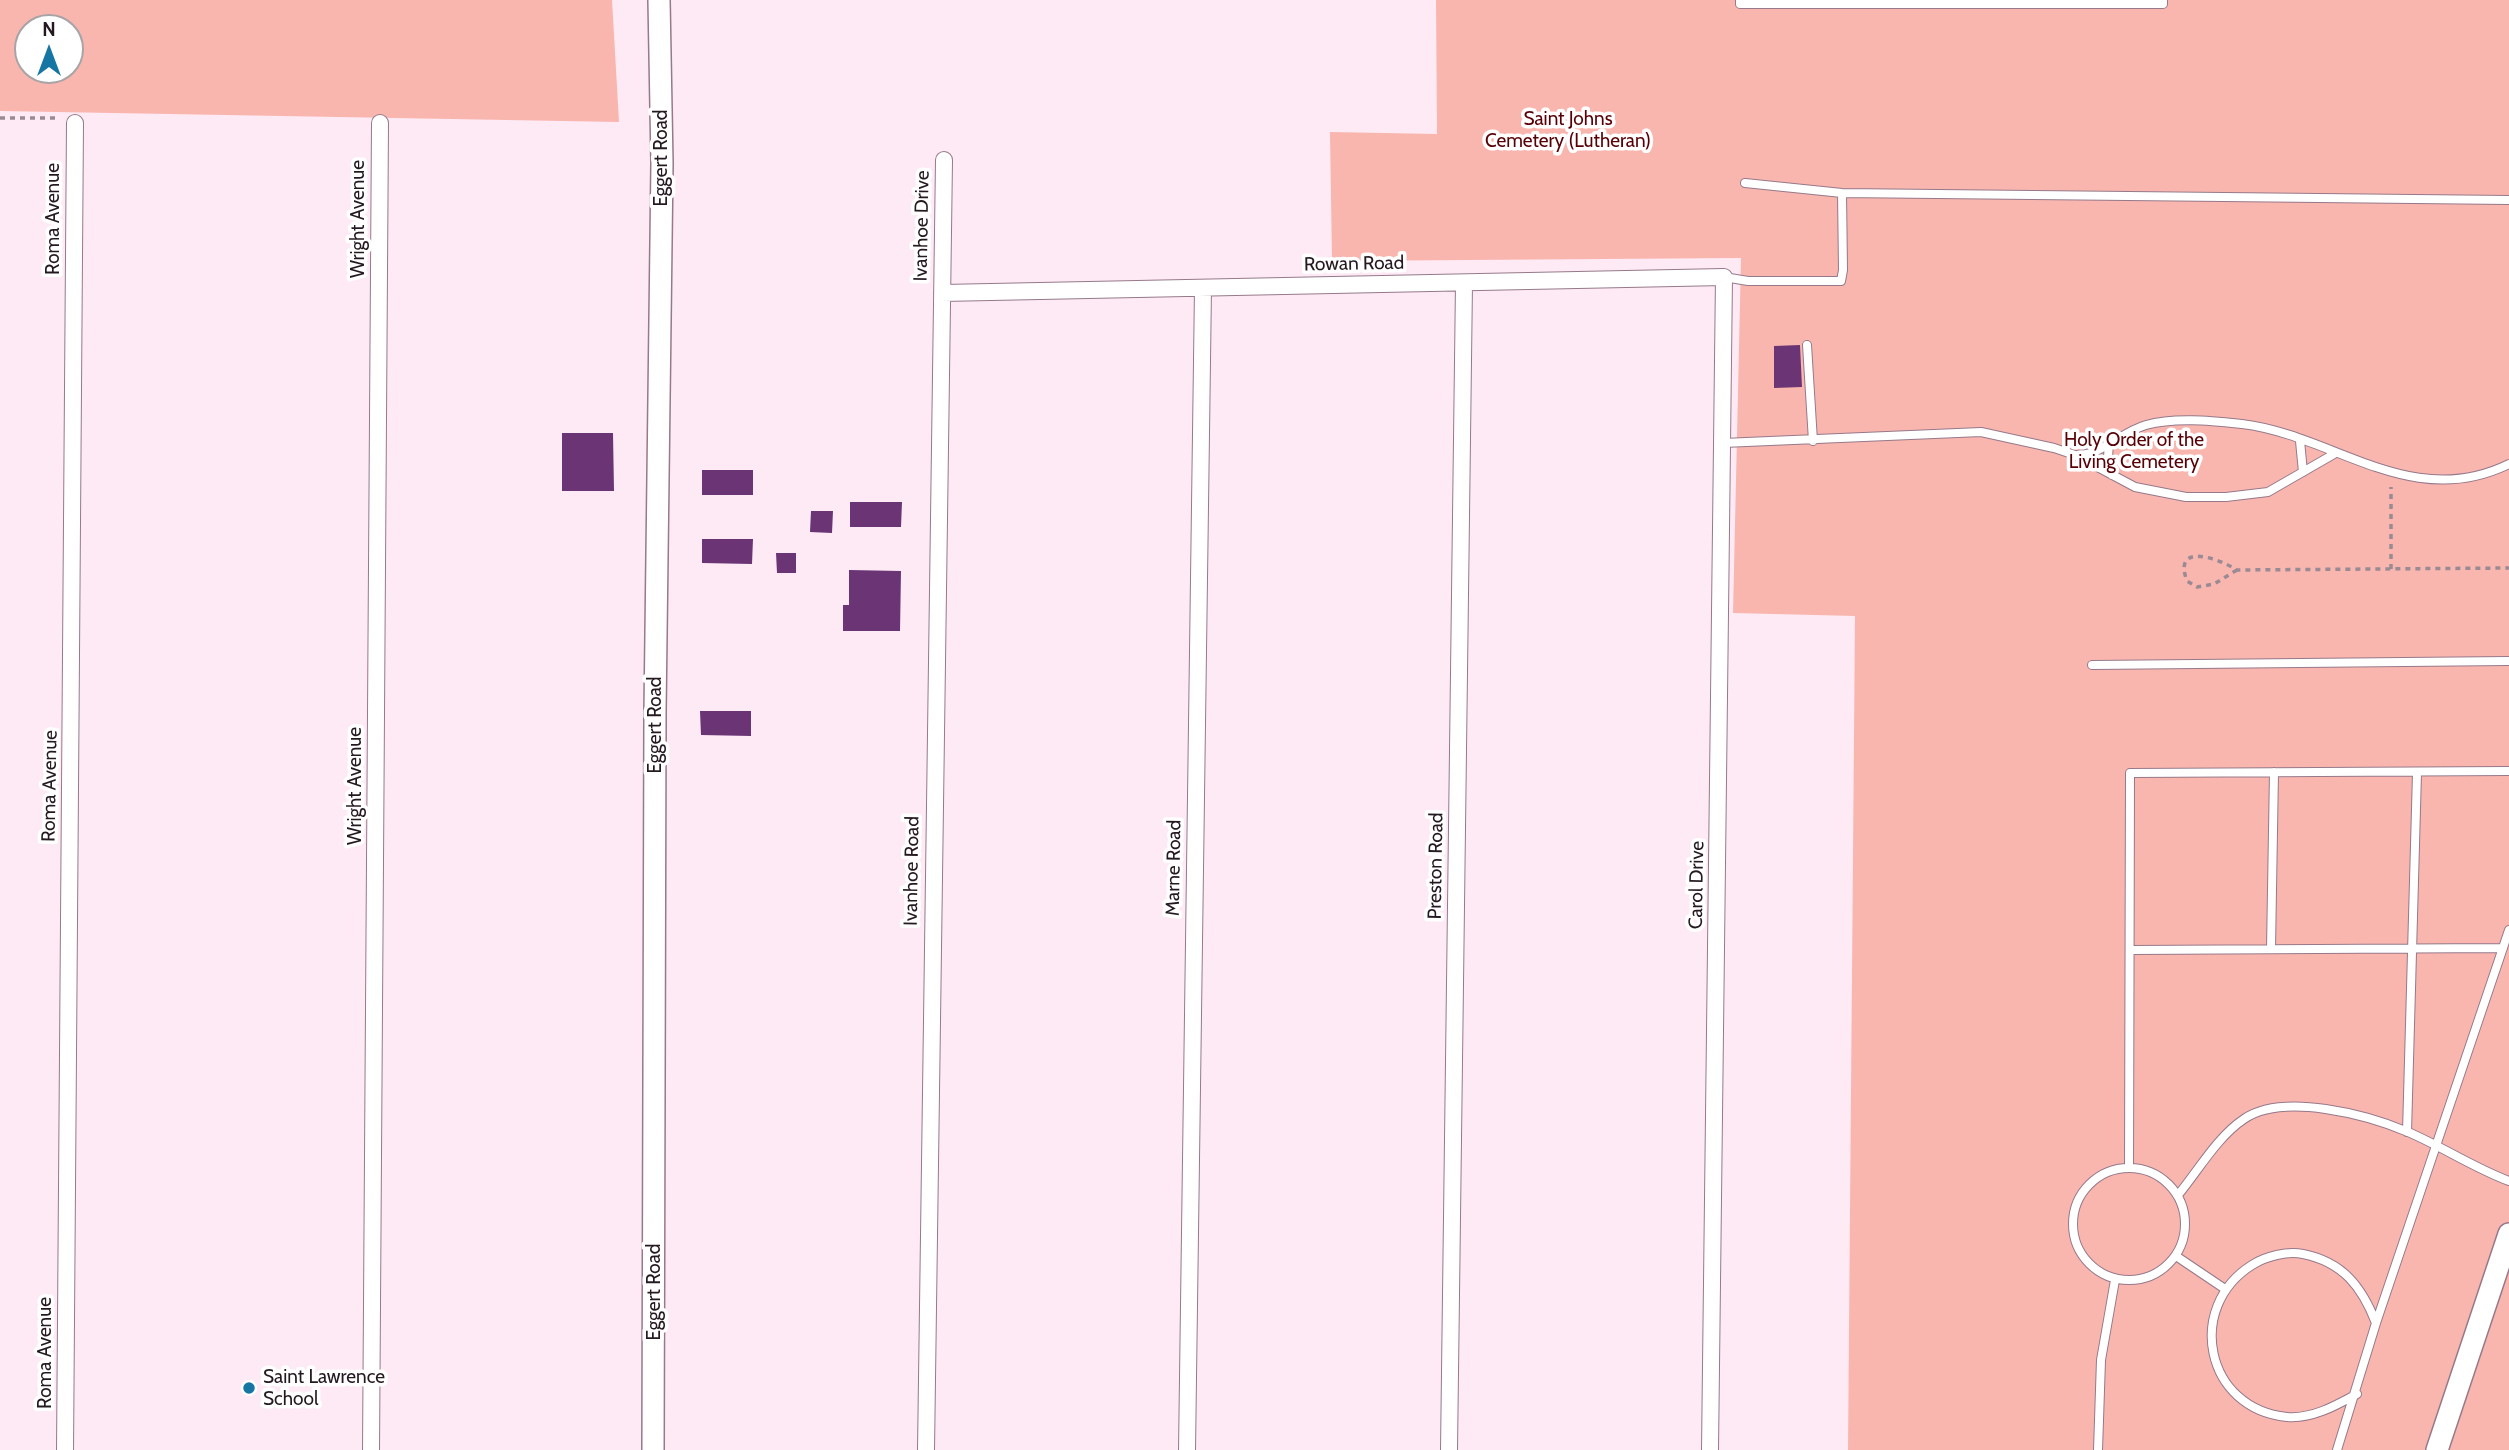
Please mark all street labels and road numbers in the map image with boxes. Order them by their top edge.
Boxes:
street label: Eggert Road [650,110,672,206]
street label: Wright Avenue [347,160,369,278]
street label: Roma Avenue [42,163,64,275]
street label: Ivanhoe Drive [910,170,934,282]
street label: Rowan Road [1304,252,1404,276]
street label: Eggert Road [644,677,666,773]
street label: Wright Avenue [344,727,366,845]
street label: Roma Avenue [38,730,62,842]
street label: Preston Road [1424,812,1448,920]
street label: Ivanhoe Road [900,816,924,926]
street label: Marne Road [1162,820,1186,916]
street label: Carol Drive [1685,841,1709,929]
street label: Eggert Road [643,1244,665,1340]
street label: Roma Avenue [34,1297,56,1409]

